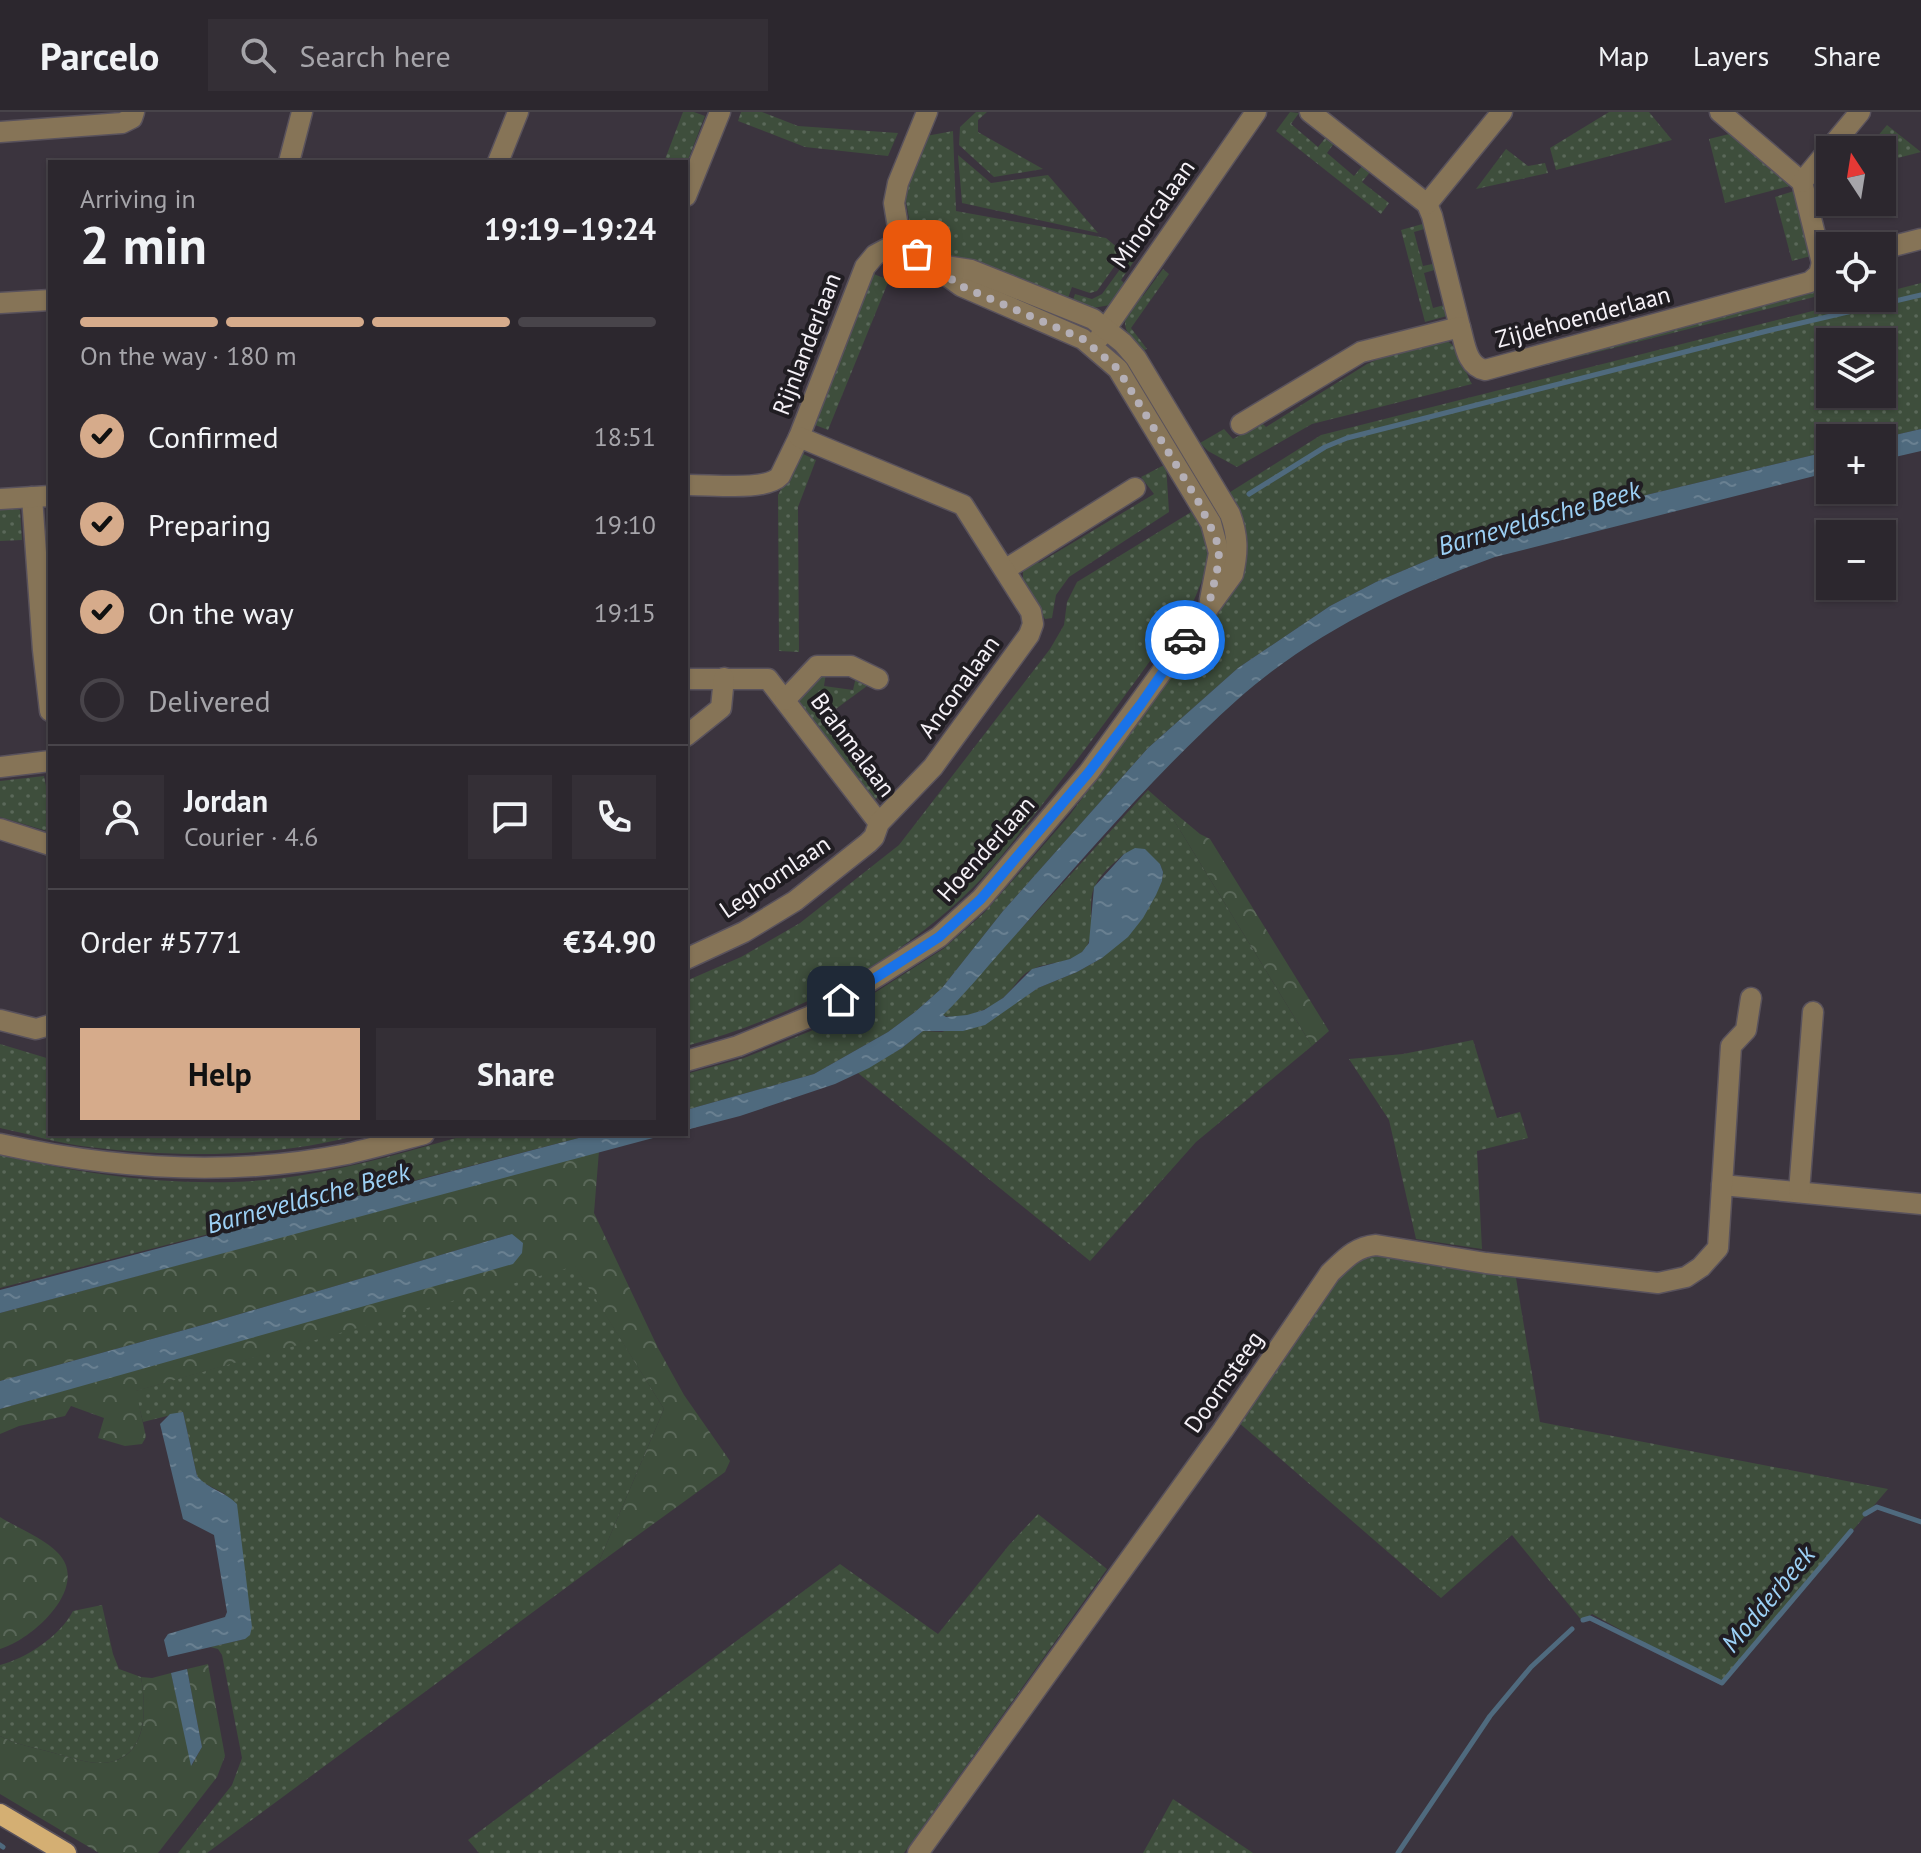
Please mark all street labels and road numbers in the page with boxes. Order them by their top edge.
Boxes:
street label: Minorcalaan [1104,153,1201,274]
street label: Rijnlanderlaan [765,268,848,419]
street label: Zijdehoenderlaan [1492,278,1674,355]
street label: Anconalaan [911,629,1006,744]
street label: Brahmalaan [804,686,903,803]
street label: Hoenderlaan [930,789,1041,908]
street label: Leghornlaan [713,828,836,925]
street label: Doornsteeg [1177,1325,1270,1439]

